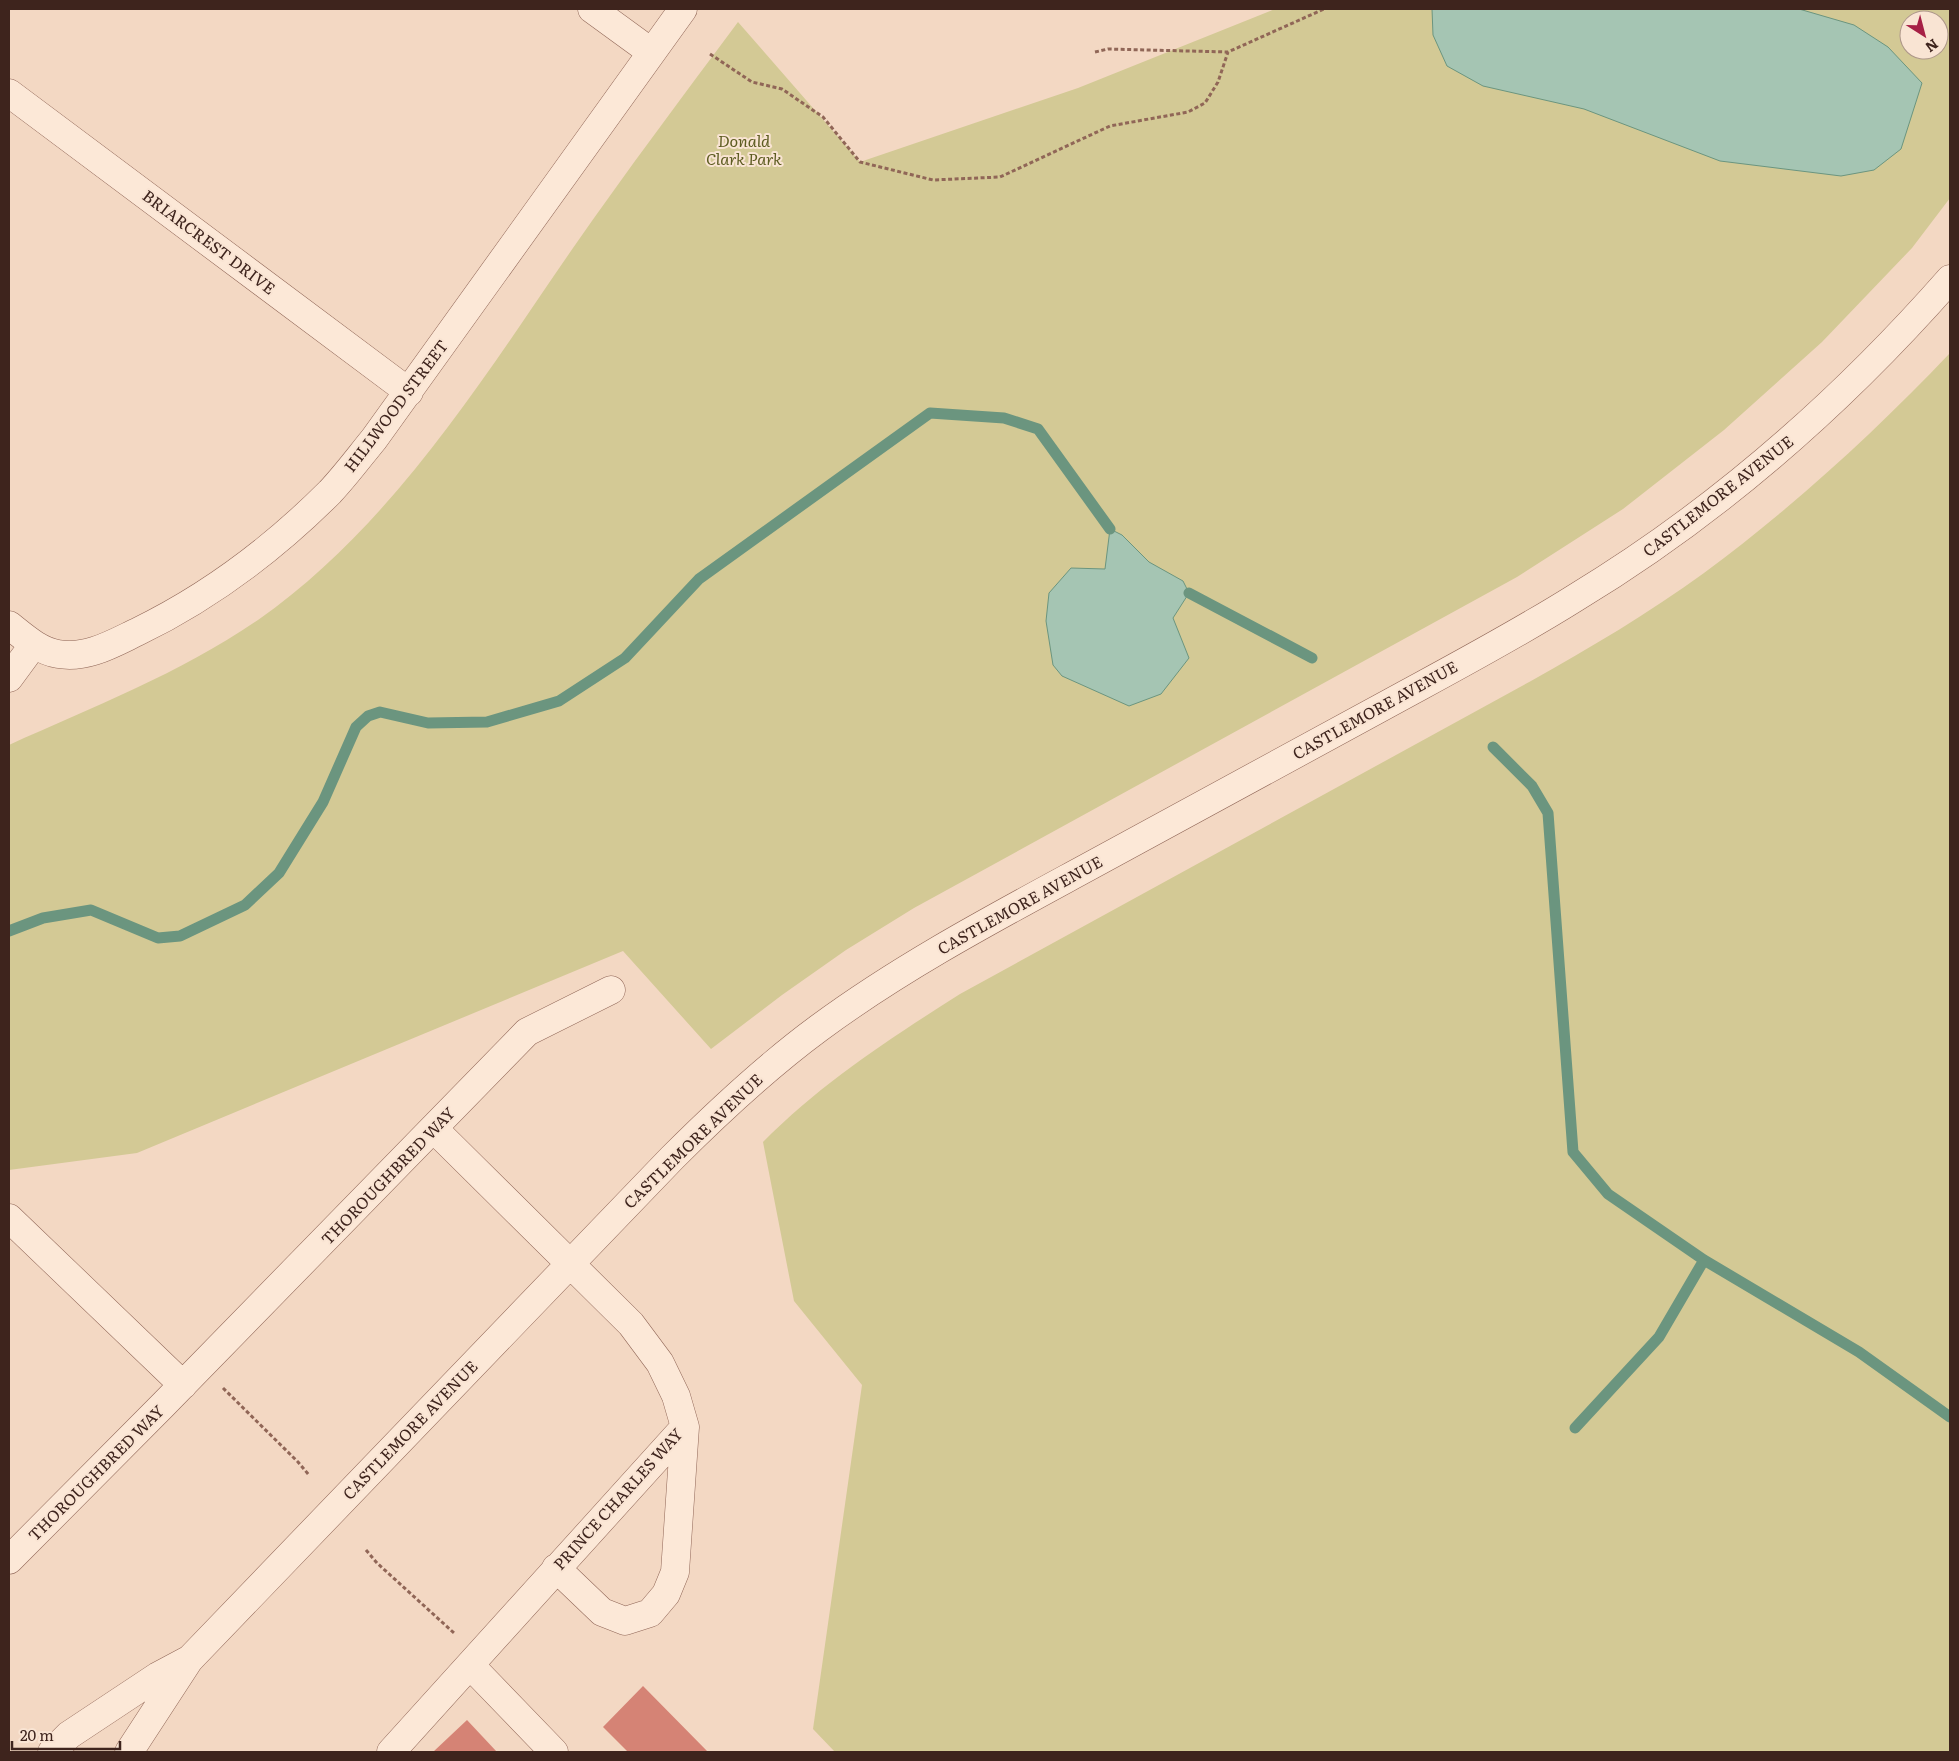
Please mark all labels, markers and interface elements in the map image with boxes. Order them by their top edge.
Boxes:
north arrow [1899,10,1949,60]
text: N [1921,35,1943,58]
park label: Donald Clark Park [706,128,782,170]
street label: BRIARCREST DRIVE [138,183,281,299]
street label: HILLWOOD STREET [337,334,453,477]
street label: CASTLEMORE AVENUE [1637,429,1798,562]
street label: CASTLEMORE AVENUE [1288,654,1461,765]
street label: CASTLEMORE AVENUE [933,849,1106,960]
street label: CASTLEMORE AVENUE [617,1067,767,1213]
street label: THOROUGHBRED WAY [315,1100,460,1250]
street label: CASTLEMORE AVENUE [336,1354,482,1504]
street label: THOROUGHBRED WAY [22,1398,169,1546]
street label: PRINCE CHARLES WAY [547,1422,688,1575]
scale bar [12,1718,120,1750]
text: 20 m [20,1723,54,1746]

